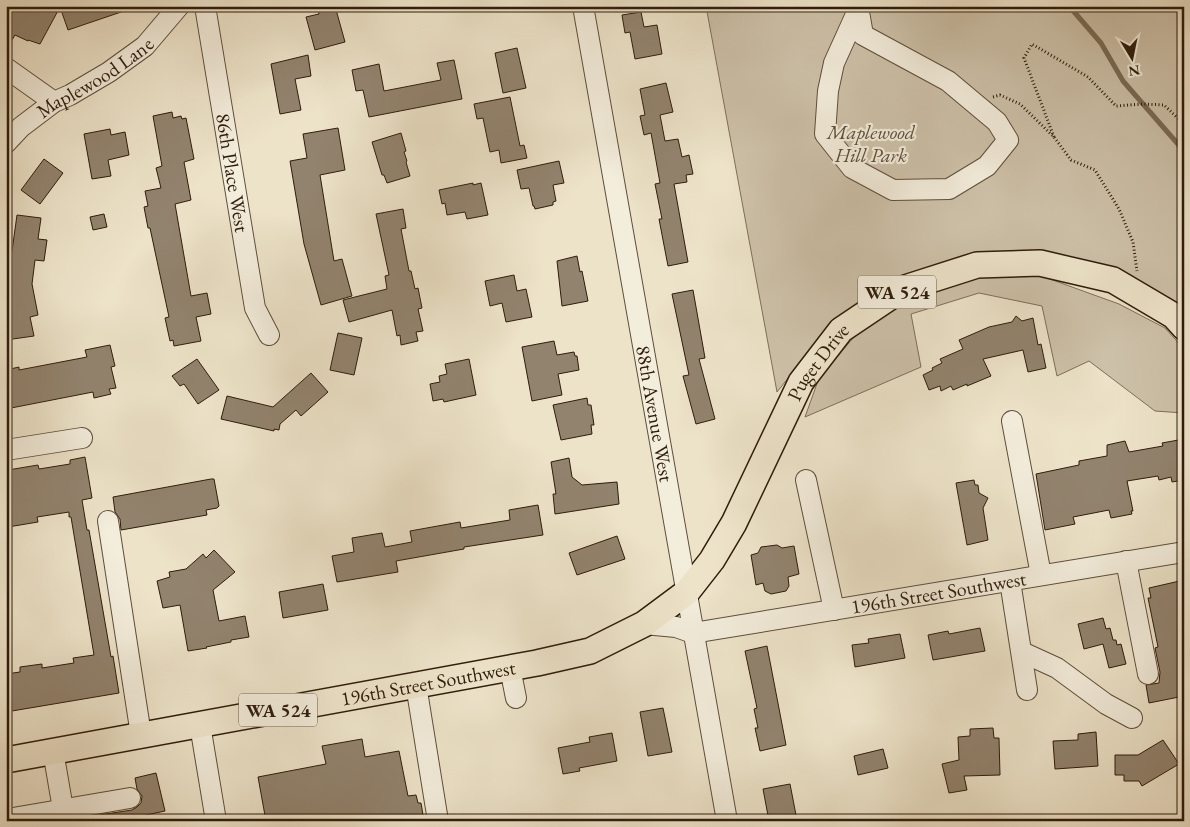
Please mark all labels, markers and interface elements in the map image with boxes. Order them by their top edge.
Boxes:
street label: Maplewood Lane [31,32,160,124]
north arrow [1108,32,1158,82]
text: N [1126,61,1141,81]
street label: 86th Place West [210,111,255,235]
park label: Maplewood Hill Park [826,119,916,168]
road number: WA 524 [858,276,936,308]
street label: Puget Drive [781,316,853,405]
street label: 88th Avenue West [630,343,680,485]
street label: 196th Street Southwest [849,565,1029,620]
street label: 196th Street Southwest [339,654,518,712]
road number: WA 524 [239,694,317,726]

